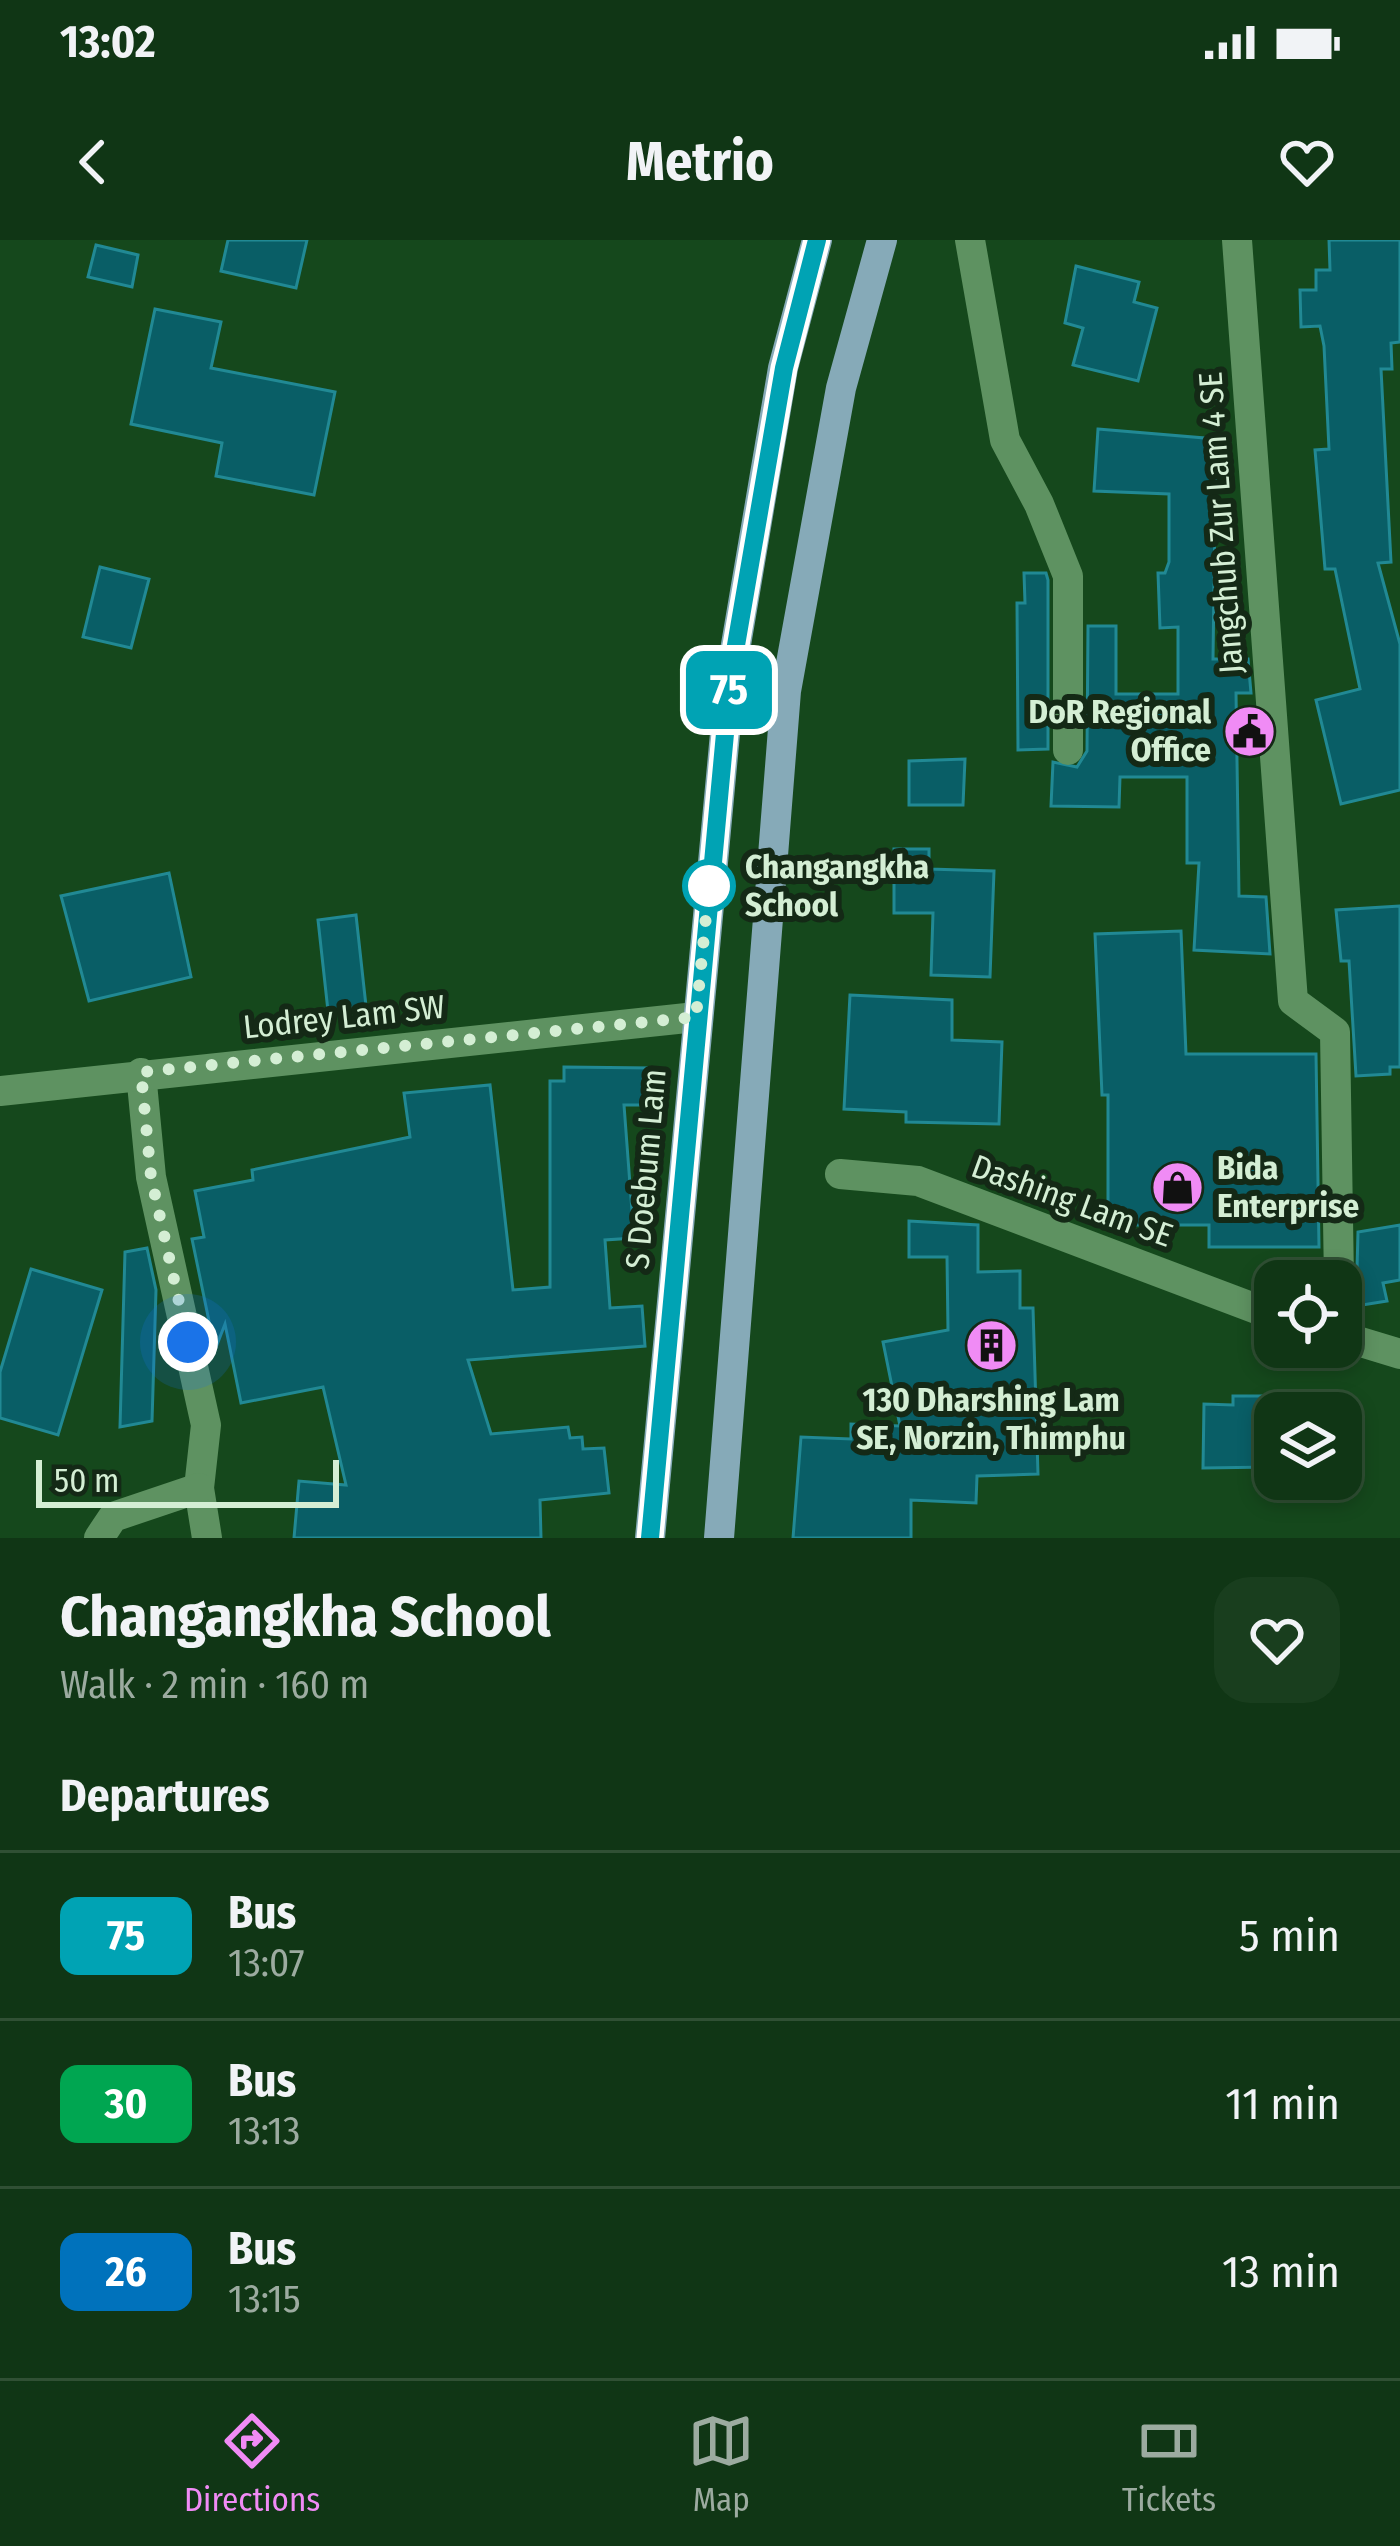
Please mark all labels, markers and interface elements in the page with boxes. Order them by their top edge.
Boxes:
text: 13:02 [60,15,156,69]
icon: back [60,129,126,195]
icon: heart [1274,129,1340,195]
text: Metrio [626,130,774,194]
street label: Jangchub Zur Lam 4 SE [1191,371,1251,675]
line badge: 75 [675,651,783,729]
text: 75 [710,665,748,715]
place label: DoR Regional Office [1029,692,1212,770]
public building icon: DoR Regional Office [1222,703,1278,759]
place label: Changangkha School [745,847,929,925]
marker: Changangkha School [684,861,734,911]
street label: Lodrey Lam SW [241,987,447,1047]
street label: S Doebum Lam [617,1067,675,1271]
street label: Dashing Lam SE [966,1146,1178,1256]
place label: Bida Enterprise [1217,1148,1359,1226]
shop icon: Bida Enterprise [1150,1159,1206,1215]
map controls [1254,1260,1362,1500]
button: locate [1254,1260,1362,1368]
your location [158,1312,218,1372]
building icon: 130 Dharshing Lam SE, Norzin, Thimphu [963,1318,1019,1374]
place label: 130 Dharshing Lam SE, Norzin, Thimphu [856,1380,1126,1458]
button: layers [1254,1392,1362,1500]
scale bar [36,1454,339,1507]
text: 50 m [54,1461,119,1501]
button: heart [1214,1577,1340,1703]
text: Changangkha School [60,1583,551,1651]
text: Walk · 2 min · 160 m [60,1662,369,1708]
text: Departures [60,1769,269,1823]
text: Bus [228,1886,296,1940]
text: 5 min [1239,1909,1340,1963]
text: 75 [107,1911,145,1961]
text: 13:07 [228,1940,304,1986]
text: Bus [228,2054,296,2108]
text: 11 min [1225,2077,1340,2131]
text: 30 [105,2079,147,2129]
text: 13:13 [228,2108,300,2154]
text: Bus [228,2222,296,2276]
text: 13 min [1222,2245,1340,2299]
text: 26 [105,2247,147,2297]
text: 13:15 [228,2276,301,2322]
tab: Directions [184,2408,320,2520]
tab: Map [688,2408,754,2520]
tab: Tickets [1122,2408,1216,2520]

